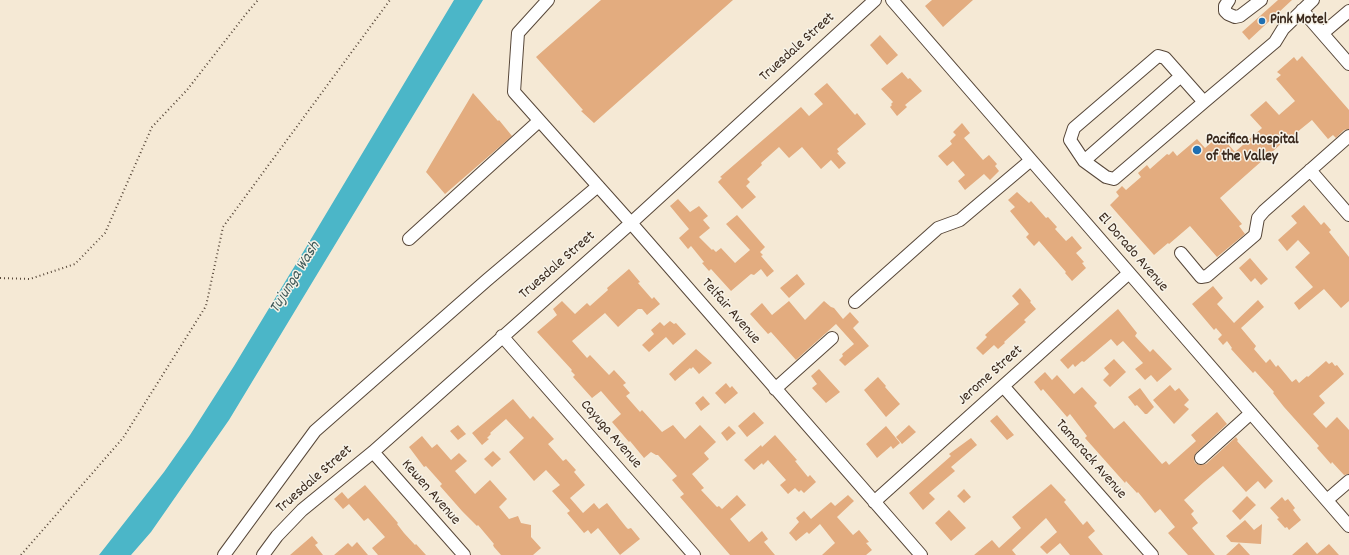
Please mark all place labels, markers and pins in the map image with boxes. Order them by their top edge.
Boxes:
place label: Pink Motel [1270,12,1327,30]
marker: Pink Motel [1257,16,1267,26]
place label: Pacifica Hospital of the Valley [1206,132,1299,167]
marker: Pacifica Hospital of the Valley [1191,144,1203,156]

